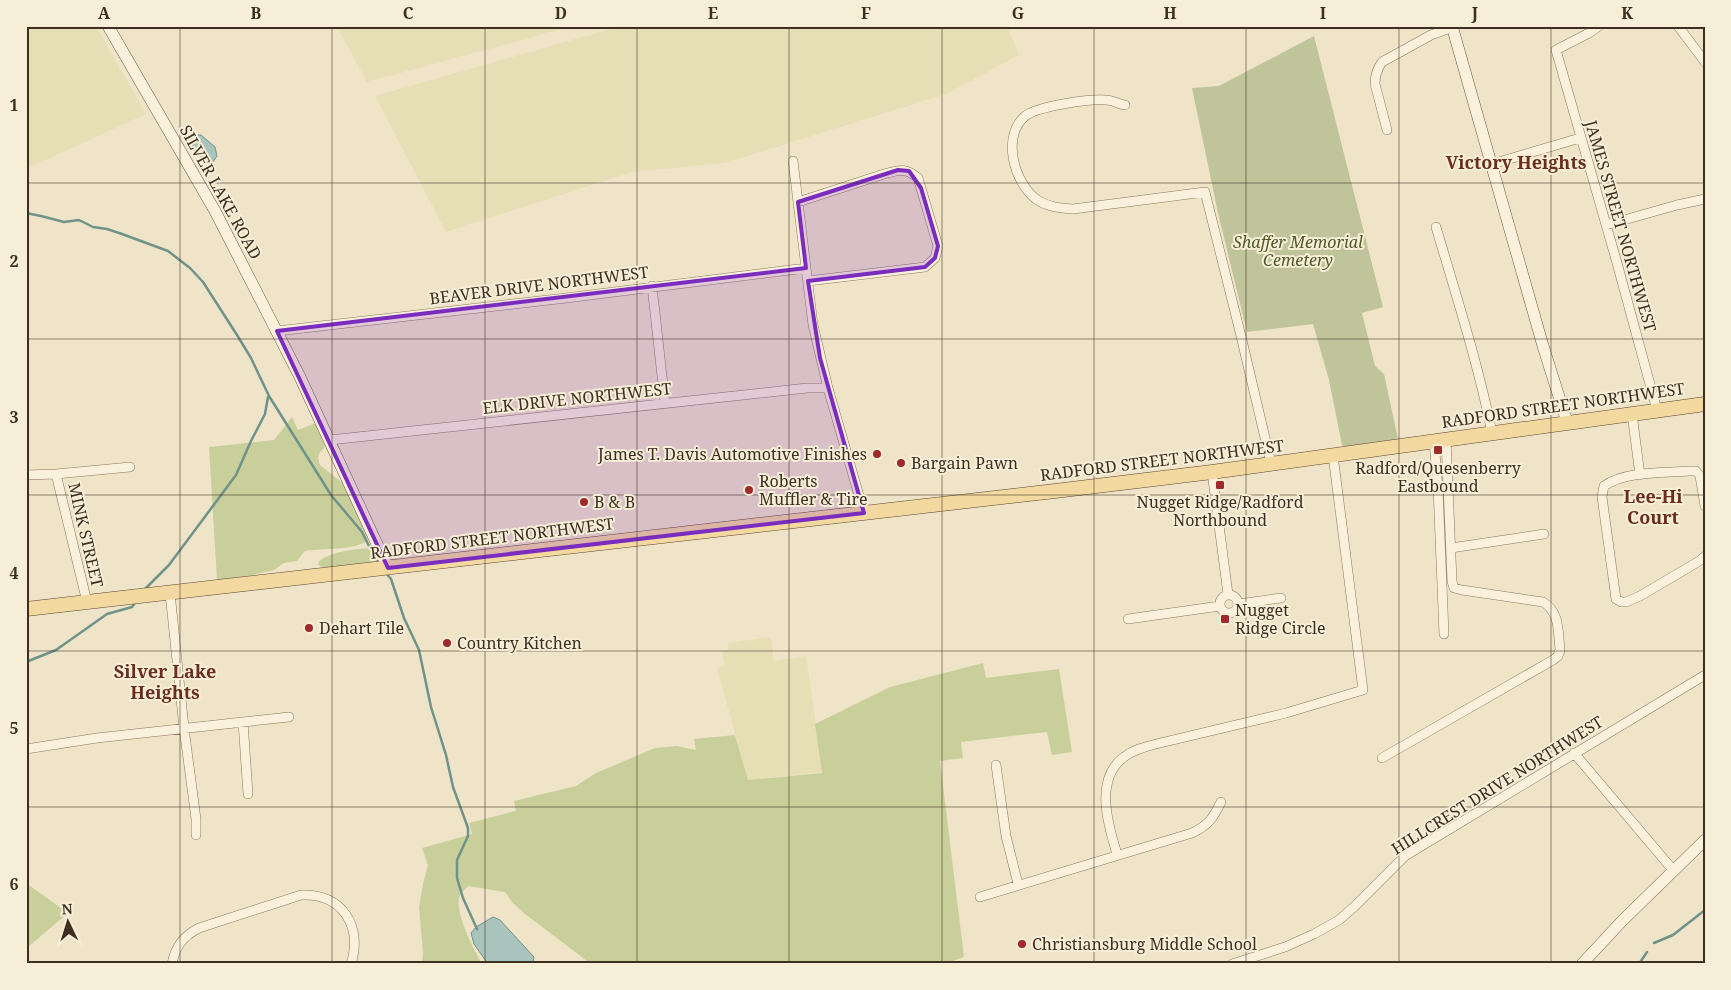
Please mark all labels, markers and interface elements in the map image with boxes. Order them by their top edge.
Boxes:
text: A [98,2,111,24]
text: B [251,2,262,24]
text: C [403,2,414,24]
text: D [555,2,567,24]
text: E [708,2,718,24]
text: F [861,2,871,24]
text: G [1012,2,1024,24]
text: H [1163,2,1177,24]
text: I [1320,2,1326,24]
text: J [1471,2,1479,24]
text: K [1621,2,1633,24]
text: 1 [9,94,19,116]
street label: JAMES STREET NORTHWEST [1580,117,1662,335]
street label: SILVER LAKE ROAD [175,121,267,263]
district label: Victory Heights [1446,150,1587,174]
park label: Shaffer Memorial Cemetery [1233,231,1363,271]
text: 2 [9,250,19,272]
street label: BEAVER DRIVE NORTHWEST [428,261,650,309]
street label: ELK DRIVE NORTHWEST [481,377,673,419]
street label: RADFORD STREET NORTHWEST [1440,377,1686,433]
text: 3 [9,406,19,428]
street label: RADFORD STREET NORTHWEST [1039,434,1285,486]
place label: James T. Davis Automotive Finishes [597,443,867,465]
marker: Radford/Quesenberry Eastbound [1432,444,1444,456]
marker: James T. Davis Automotive Finishes [871,448,883,460]
place label: Bargain Pawn [911,452,1018,474]
marker: Bargain Pawn [895,457,907,469]
place label: Radford/Quesenberry Eastbound [1355,457,1522,497]
place label: Roberts Muffler & Tire [759,470,868,510]
marker: Nugget Ridge/Radford Northbound [1214,479,1226,491]
street label: MINK STREET [63,480,109,590]
marker: Roberts Muffler & Tire [743,484,755,496]
district label: Lee-Hi Court [1623,484,1683,529]
place label: B & B [594,491,635,513]
place label: Nugget Ridge/Radford Northbound [1137,491,1304,531]
marker: B & B [578,496,590,508]
street label: RADFORD STREET NORTHWEST [369,512,615,564]
text: 4 [9,562,19,584]
place label: Nugget Ridge Circle [1235,599,1326,639]
marker: Nugget Ridge Circle [1219,613,1231,625]
place label: Dehart Tile [319,617,404,639]
marker: Dehart Tile [303,622,315,634]
place label: Country Kitchen [457,632,582,654]
marker: Country Kitchen [441,637,453,649]
district label: Silver Lake Heights [114,659,216,704]
street label: HILLCREST DRIVE NORTHWEST [1387,710,1607,859]
text: 5 [9,717,19,739]
text: 6 [9,873,19,895]
north arrow [42,898,92,948]
text: N [61,899,73,918]
place label: Christiansburg Middle School [1032,933,1257,955]
marker: Christiansburg Middle School [1016,938,1028,950]

